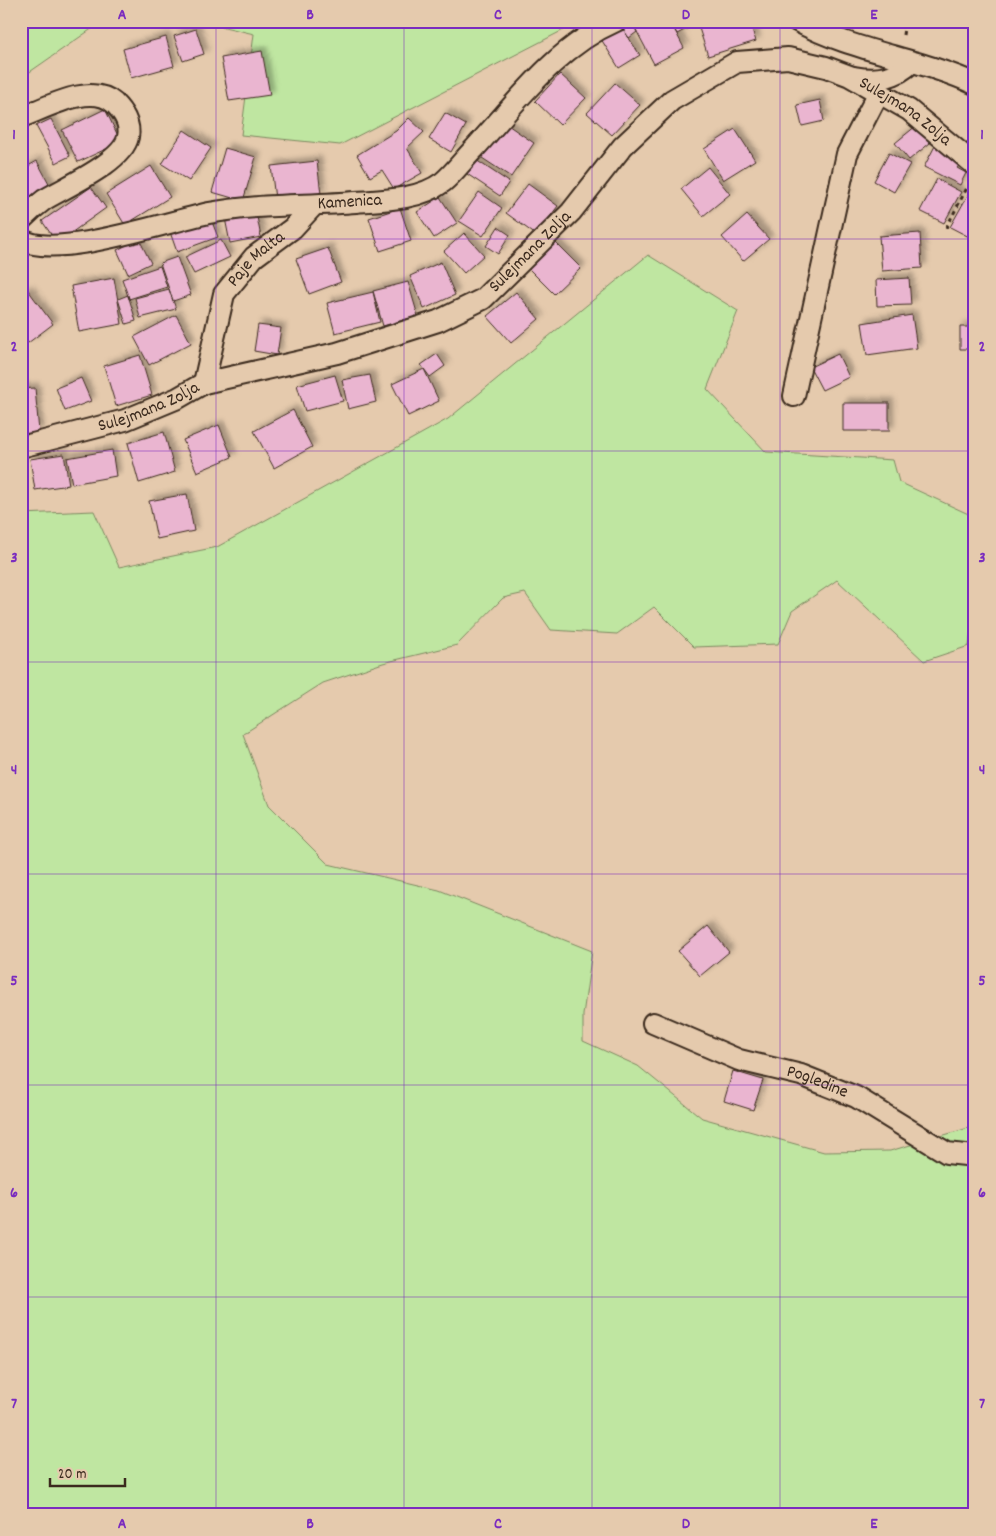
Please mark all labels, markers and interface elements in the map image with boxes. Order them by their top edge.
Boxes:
text: A [118,4,127,27]
text: B [306,4,314,27]
text: C [494,4,502,27]
text: D [682,4,691,27]
text: E [870,4,878,27]
street label: Sulejmana Zolja [854,71,957,153]
text: 1 [12,124,16,147]
text: 1 [980,124,984,147]
street label: Kamenica [317,188,383,217]
street label: Sulejmana Zolja [483,205,578,299]
street label: Paje Malta [222,225,291,293]
text: 2 [11,336,18,359]
text: 2 [979,336,986,359]
street label: Sulejmana Zolja [95,375,205,439]
text: 3 [10,547,18,570]
text: 3 [978,547,986,570]
text: 4 [11,759,17,782]
text: 4 [979,759,985,782]
text: 5 [10,970,18,993]
text: 5 [978,970,986,993]
street label: Pogledine [784,1059,852,1105]
text: 6 [10,1182,18,1205]
text: 6 [978,1182,986,1205]
text: 7 [11,1393,17,1416]
text: 7 [979,1393,985,1416]
scale bar [50,1456,125,1488]
text: 20 m [58,1464,86,1486]
text: A [118,1513,127,1536]
text: B [306,1513,314,1536]
text: C [494,1513,502,1536]
text: D [682,1513,691,1536]
text: E [870,1513,878,1536]

